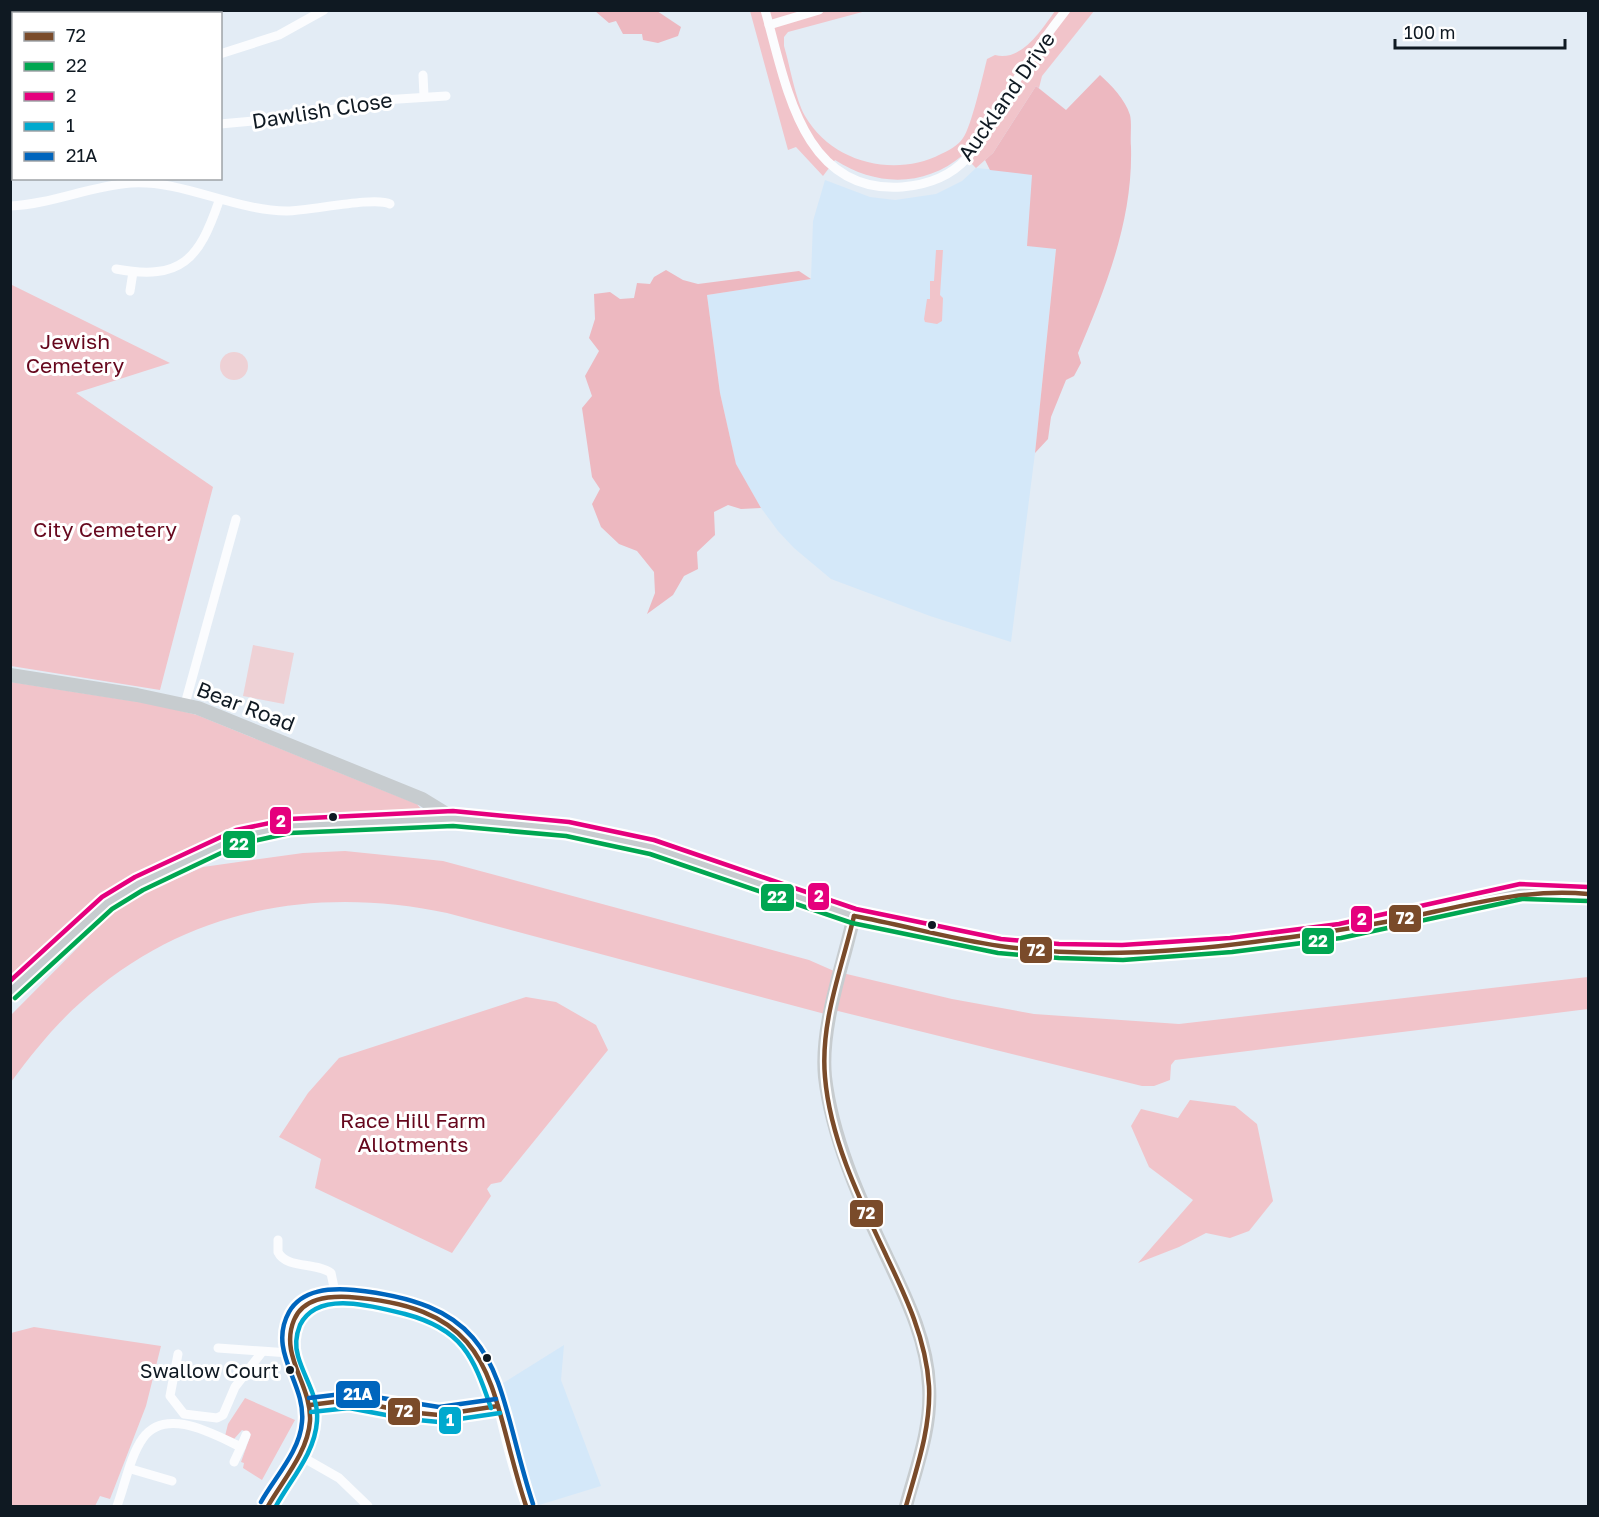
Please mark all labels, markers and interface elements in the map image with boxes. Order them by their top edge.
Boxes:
legend [12,12,222,180]
scale bar [1395,12,1564,50]
text: 100 m [1404,21,1455,43]
text: 72 [66,24,86,46]
street label: Auckland Drive [952,27,1060,165]
text: 22 [66,54,87,76]
text: 2 [66,84,76,106]
street label: Dawlish Close [250,86,394,134]
text: 1 [66,114,75,136]
text: 21A [66,144,97,166]
park label: Jewish Cemetery [26,328,124,378]
park label: City Cemetery [33,516,177,542]
street label: Bear Road [193,675,299,737]
line badge: 2 [269,806,292,835]
text: 2 [276,811,286,831]
unlabelled marker [327,811,339,823]
line badge: 22 [222,830,256,859]
text: 22 [229,834,249,854]
line badge: 2 [807,882,830,911]
line badge: 22 [760,883,795,912]
text: 2 [814,886,824,906]
text: 22 [767,887,787,907]
line badge: 72 [1388,904,1422,933]
line badge: 2 [1350,905,1373,933]
text: 72 [1396,908,1414,928]
text: 2 [1357,909,1367,929]
unlabelled marker [926,919,938,931]
line badge: 22 [1301,927,1335,955]
text: 22 [1308,931,1328,951]
line badge: 72 [1019,936,1053,964]
text: 72 [1027,940,1045,960]
park label: Race Hill Farm Allotments [340,1107,486,1157]
line badge: 72 [849,1199,884,1228]
text: 72 [857,1203,875,1223]
unlabelled marker [481,1352,493,1364]
place label: Swallow Court [140,1358,279,1382]
marker: Swallow Court [284,1364,296,1376]
line badge: 21A [335,1380,381,1409]
text: 21A [343,1384,373,1404]
line badge: 72 [387,1397,421,1426]
text: 72 [395,1401,413,1421]
line badge: 1 [438,1406,462,1435]
text: 1 [446,1410,454,1430]

